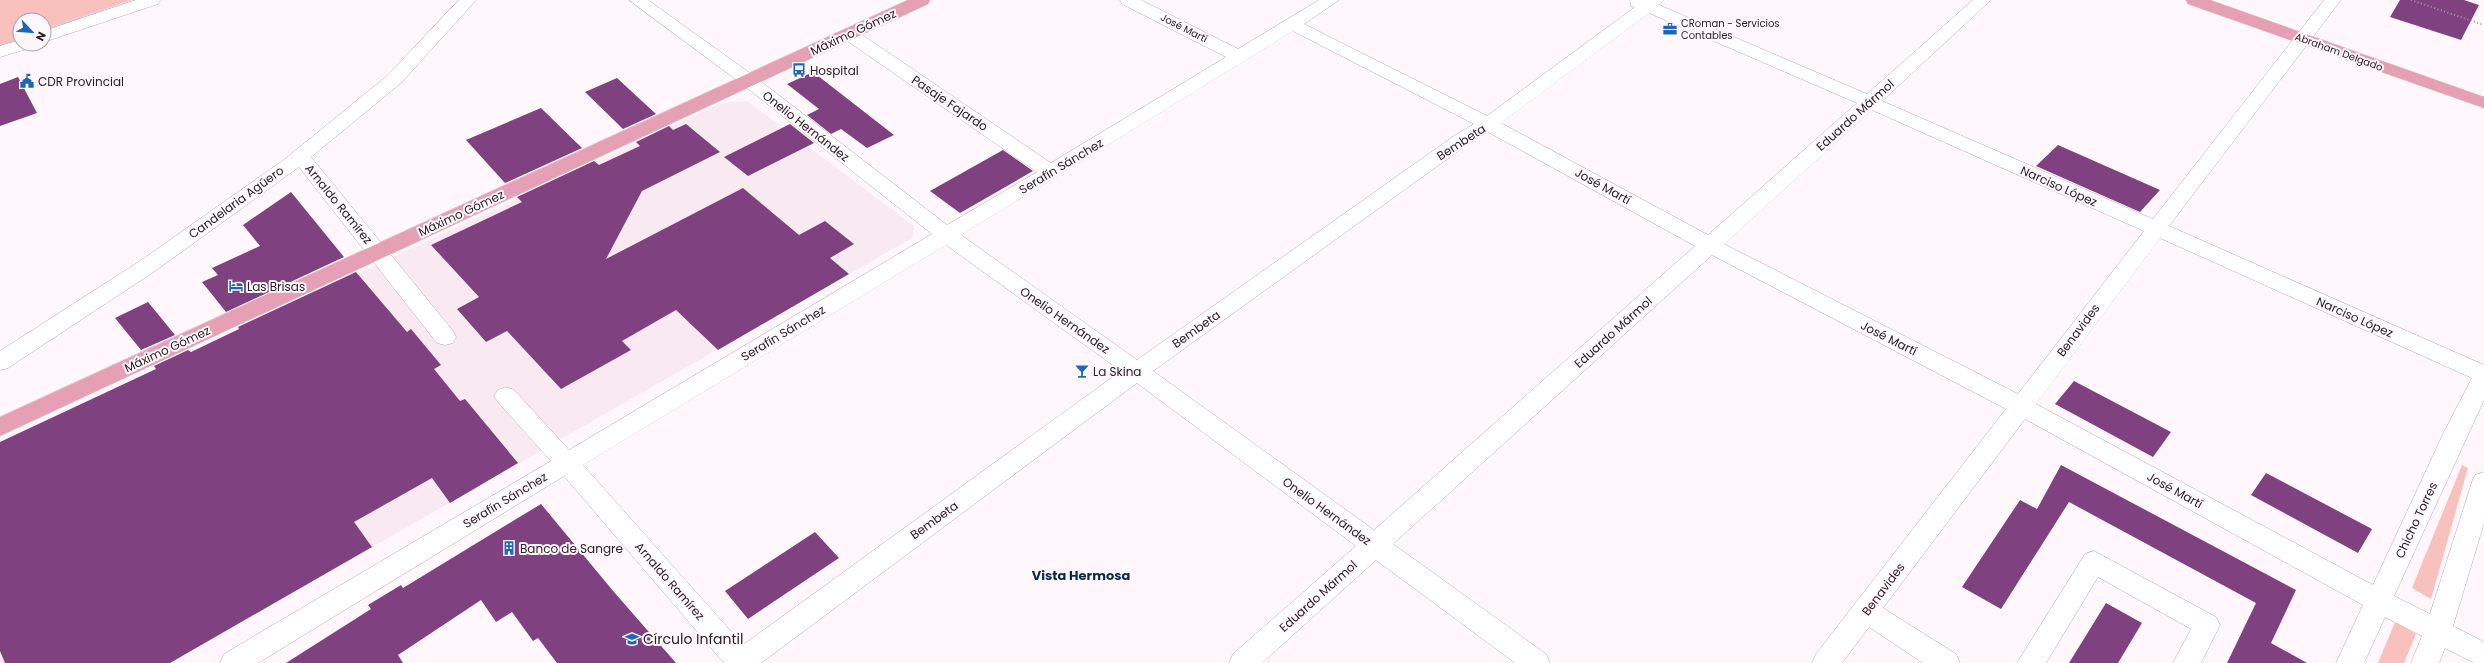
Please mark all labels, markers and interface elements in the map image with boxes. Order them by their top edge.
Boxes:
street label: Máximo Gómez [807,5,899,59]
street label: José Martí [1158,10,1211,46]
north arrow [12,12,52,52]
place label: CRoman - Servicios Contables [1681,16,1780,43]
office icon: CRoman - Servicios Contables [1662,21,1678,37]
text: N [32,29,50,44]
street label: Abraham Delgado [2293,29,2385,75]
bus stop icon: Hospital [791,62,807,78]
place label: Hospital [810,62,859,79]
street label: Pasaje Fajardo [909,71,992,135]
public building icon: CDR Provincial [19,73,35,89]
place label: CDR Provincial [38,73,124,90]
street label: Eduardo Mármol [1812,75,1898,155]
street label: Onelio Hernández [759,87,853,165]
street label: Bembeta [1433,120,1489,164]
street label: Serafín Sánchez [1016,134,1106,198]
street label: Arnaldo Ramírez [301,160,377,248]
street label: Candelaria Agüero [185,161,287,242]
street label: Narciso López [2018,161,2100,211]
street label: José Martí [1572,164,1634,208]
street label: Máximo Gómez [415,186,507,240]
hotel icon: Las Brisas [228,278,244,294]
place label: Las Brisas [247,278,305,295]
street label: Onelio Hernández [1017,283,1113,357]
street label: Eduardo Mármol [1570,292,1656,372]
street label: Narciso López [2314,292,2396,342]
street label: Benavides [2053,300,2103,360]
street label: Serafín Sánchez [738,301,828,365]
street label: Bembeta [1169,306,1223,352]
street label: José Martí [1858,317,1920,359]
street label: Máximo Gómez [121,322,213,376]
bar icon: La Skina [1074,363,1090,379]
place label: La Skina [1093,363,1141,380]
street label: Serafín Sánchez [460,468,550,532]
street label: José Martí [2144,468,2206,512]
street label: Onelio Hernández [1279,473,1375,549]
street label: Chicho Torres [2391,479,2441,561]
street label: Bembeta [907,497,961,543]
street label: Arnaldo Ramírez [631,538,709,624]
building icon: Banco de Sangre [501,540,517,556]
place label: Banco de Sangre [520,540,623,557]
street label: Eduardo Mármol [1275,556,1361,636]
street label: Benavides [1858,559,1908,619]
district label: Vista Hermosa [1032,566,1130,585]
place label: Círculo Infantil [643,629,744,649]
school or university icon: Círculo Infantil [624,631,640,647]

